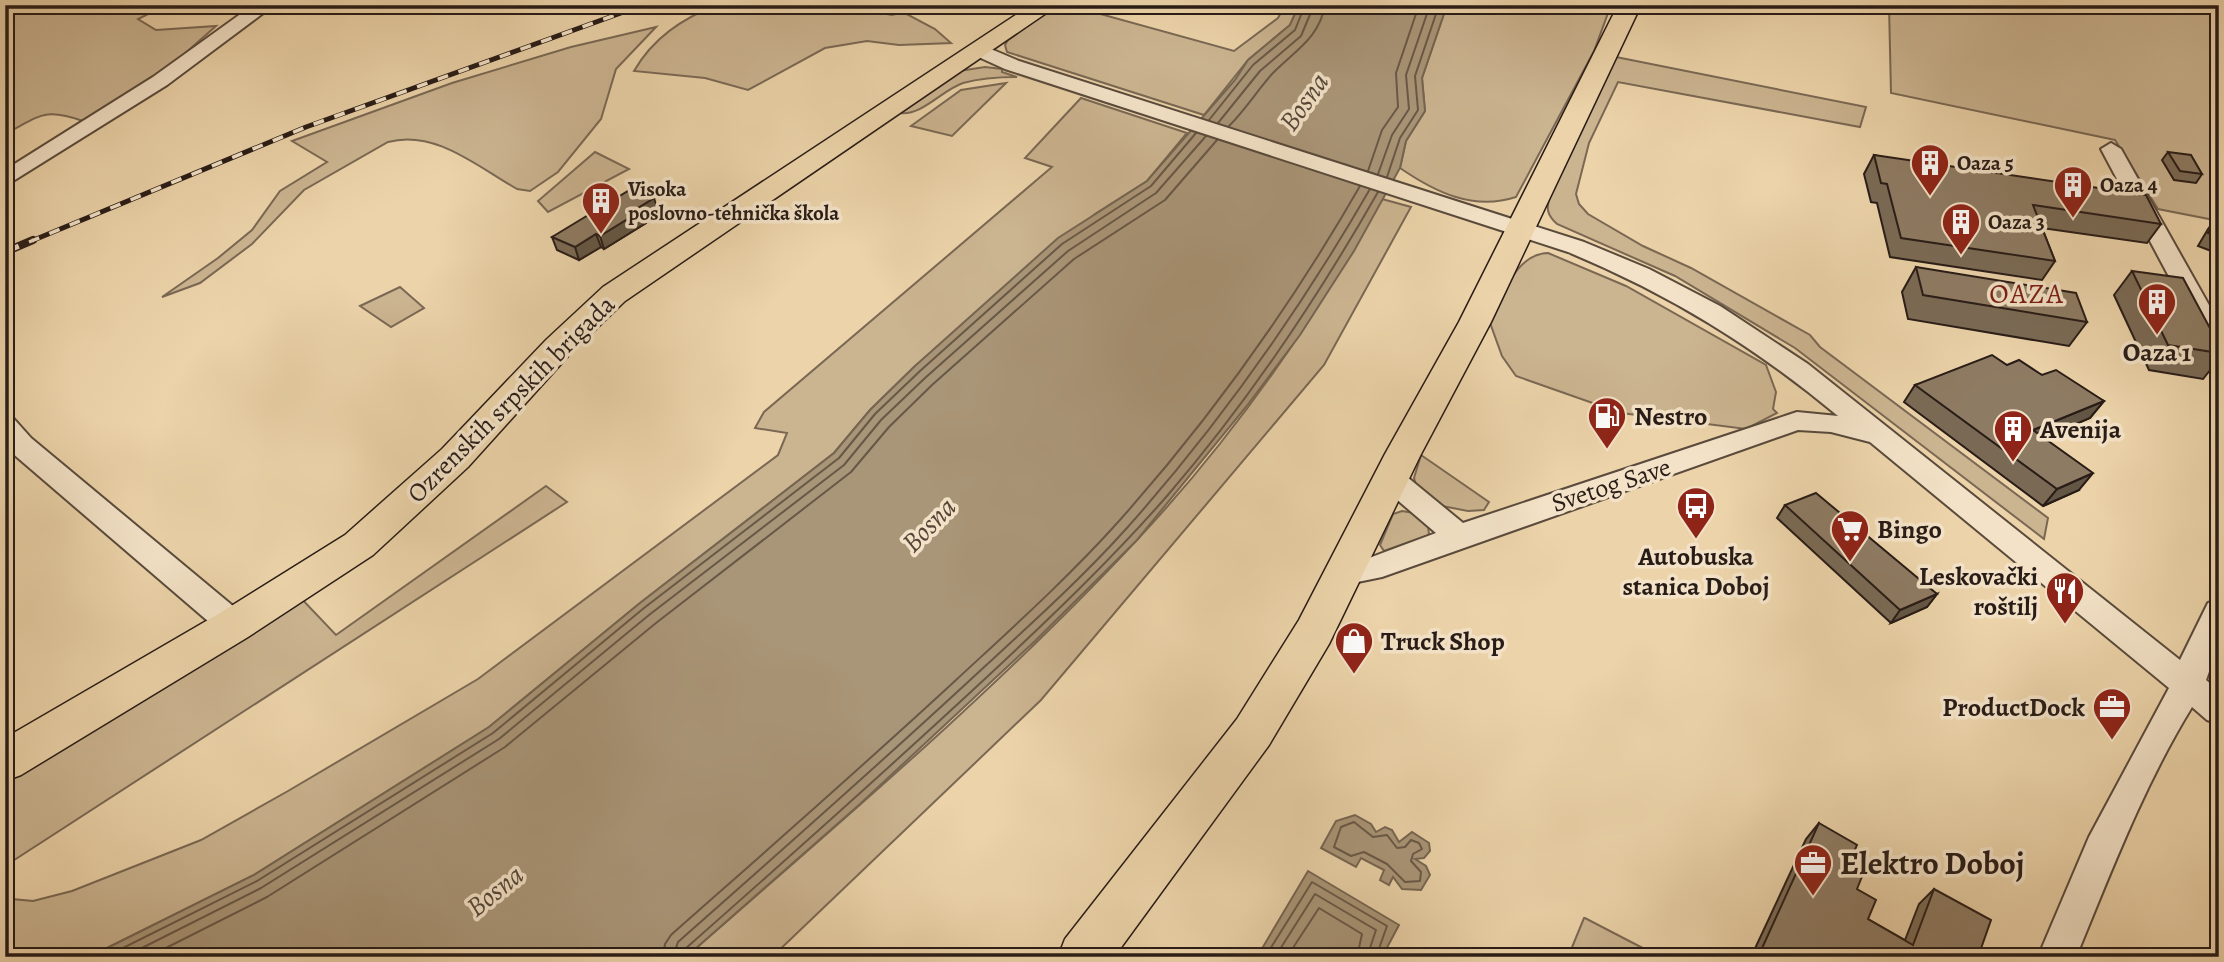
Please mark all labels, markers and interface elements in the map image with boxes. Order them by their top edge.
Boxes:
water label: Bosna [1270,65,1338,139]
building icon: Oaza 5 [1909,142,1951,197]
place label: Oaza 5 [1957,149,2014,177]
building icon: Oaza 4 [2052,164,2094,219]
place label: Oaza 4 [2100,171,2158,199]
place label: Visoka poslovno-tehnička škola [627,175,840,227]
building icon: Visoka poslovno-tehnička škola [580,180,622,235]
building icon: Oaza 3 [1940,201,1982,256]
place label: Oaza 3 [1988,208,2045,236]
district label: OAZA [1989,275,2065,313]
building icon: Oaza 1 [2136,281,2178,336]
street label: Ozrenskih srpskih brigada [399,287,623,511]
place label: Oaza 1 [2123,335,2191,370]
fuel station icon: Nestro [1586,395,1628,450]
place label: Nestro [1634,399,1708,434]
building icon: Avenija [1992,408,2034,463]
place label: Avenija [2039,412,2122,447]
street label: Svetog Save [1547,449,1675,521]
bus stop icon: Autobuska stanica Doboj [1675,485,1717,540]
water label: Bosna [893,489,965,561]
supermarket icon: Bingo [1829,508,1871,563]
place label: Bingo [1877,512,1942,547]
place label: Autobuska stanica Doboj [1622,539,1770,604]
place label: Leskovački roštilj [1919,559,2038,624]
restaurant icon: Leskovački roštilj [2044,570,2086,625]
shop icon: Truck Shop [1333,620,1375,675]
place label: Truck Shop [1381,624,1505,659]
office icon: ProductDock [2091,686,2133,741]
place label: ProductDock [1942,690,2086,725]
place label: Elektro Doboj [1840,841,2025,885]
office icon: Elektro Doboj [1792,842,1834,897]
water label: Bosna [458,856,532,926]

